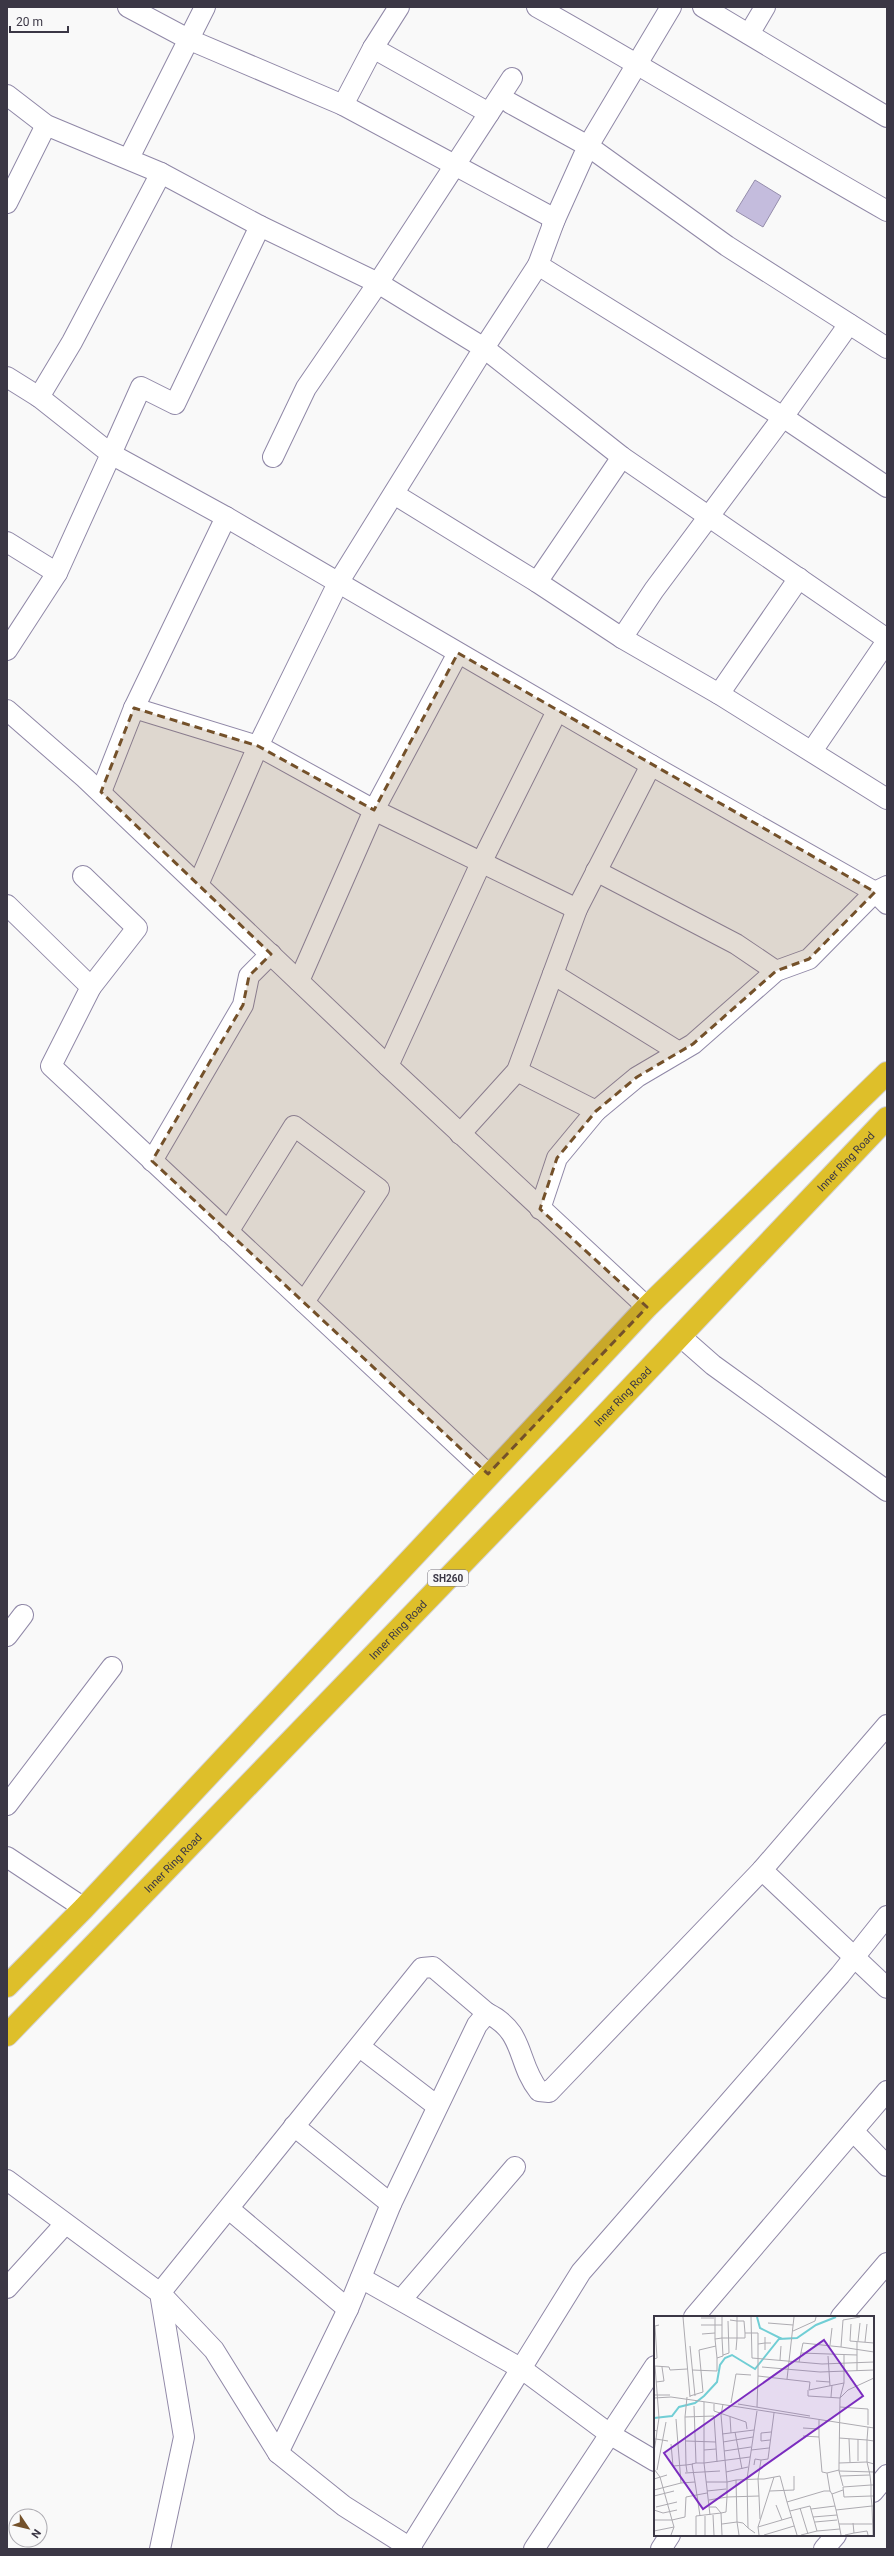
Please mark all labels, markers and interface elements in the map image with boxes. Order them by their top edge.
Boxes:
scale bar [10,8,68,34]
text: 20 m [16,15,43,29]
street label: Inner Ring Road [815,1129,877,1194]
street label: Inner Ring Road [592,1364,654,1429]
road number: SH260 [428,1570,468,1586]
street label: Inner Ring Road [367,1598,430,1663]
street label: Inner Ring Road [142,1831,205,1896]
inset map [654,2316,874,2536]
north arrow [8,2508,48,2548]
text: N [28,2527,43,2541]

